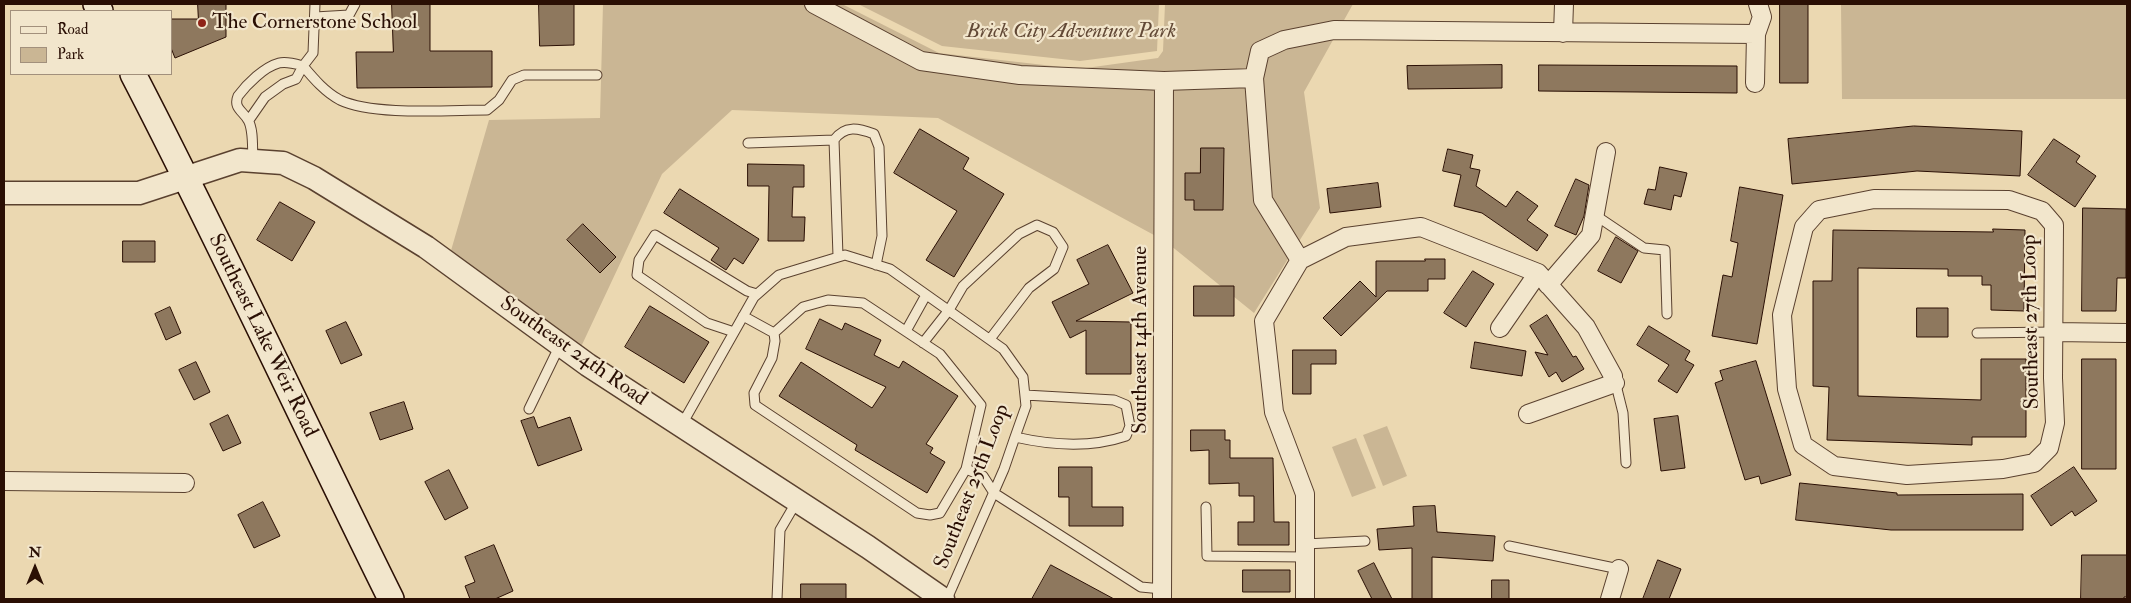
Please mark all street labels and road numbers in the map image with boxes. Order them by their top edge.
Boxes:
street label: Southeast Lake Weir Road [202,230,322,442]
street label: Southeast 27th Loop [2018,234,2046,410]
street label: Southeast 14th Avenue [1128,246,1154,434]
street label: Southeast 24th Road [494,292,652,412]
street label: Southeast 25th Loop [930,401,1016,573]

